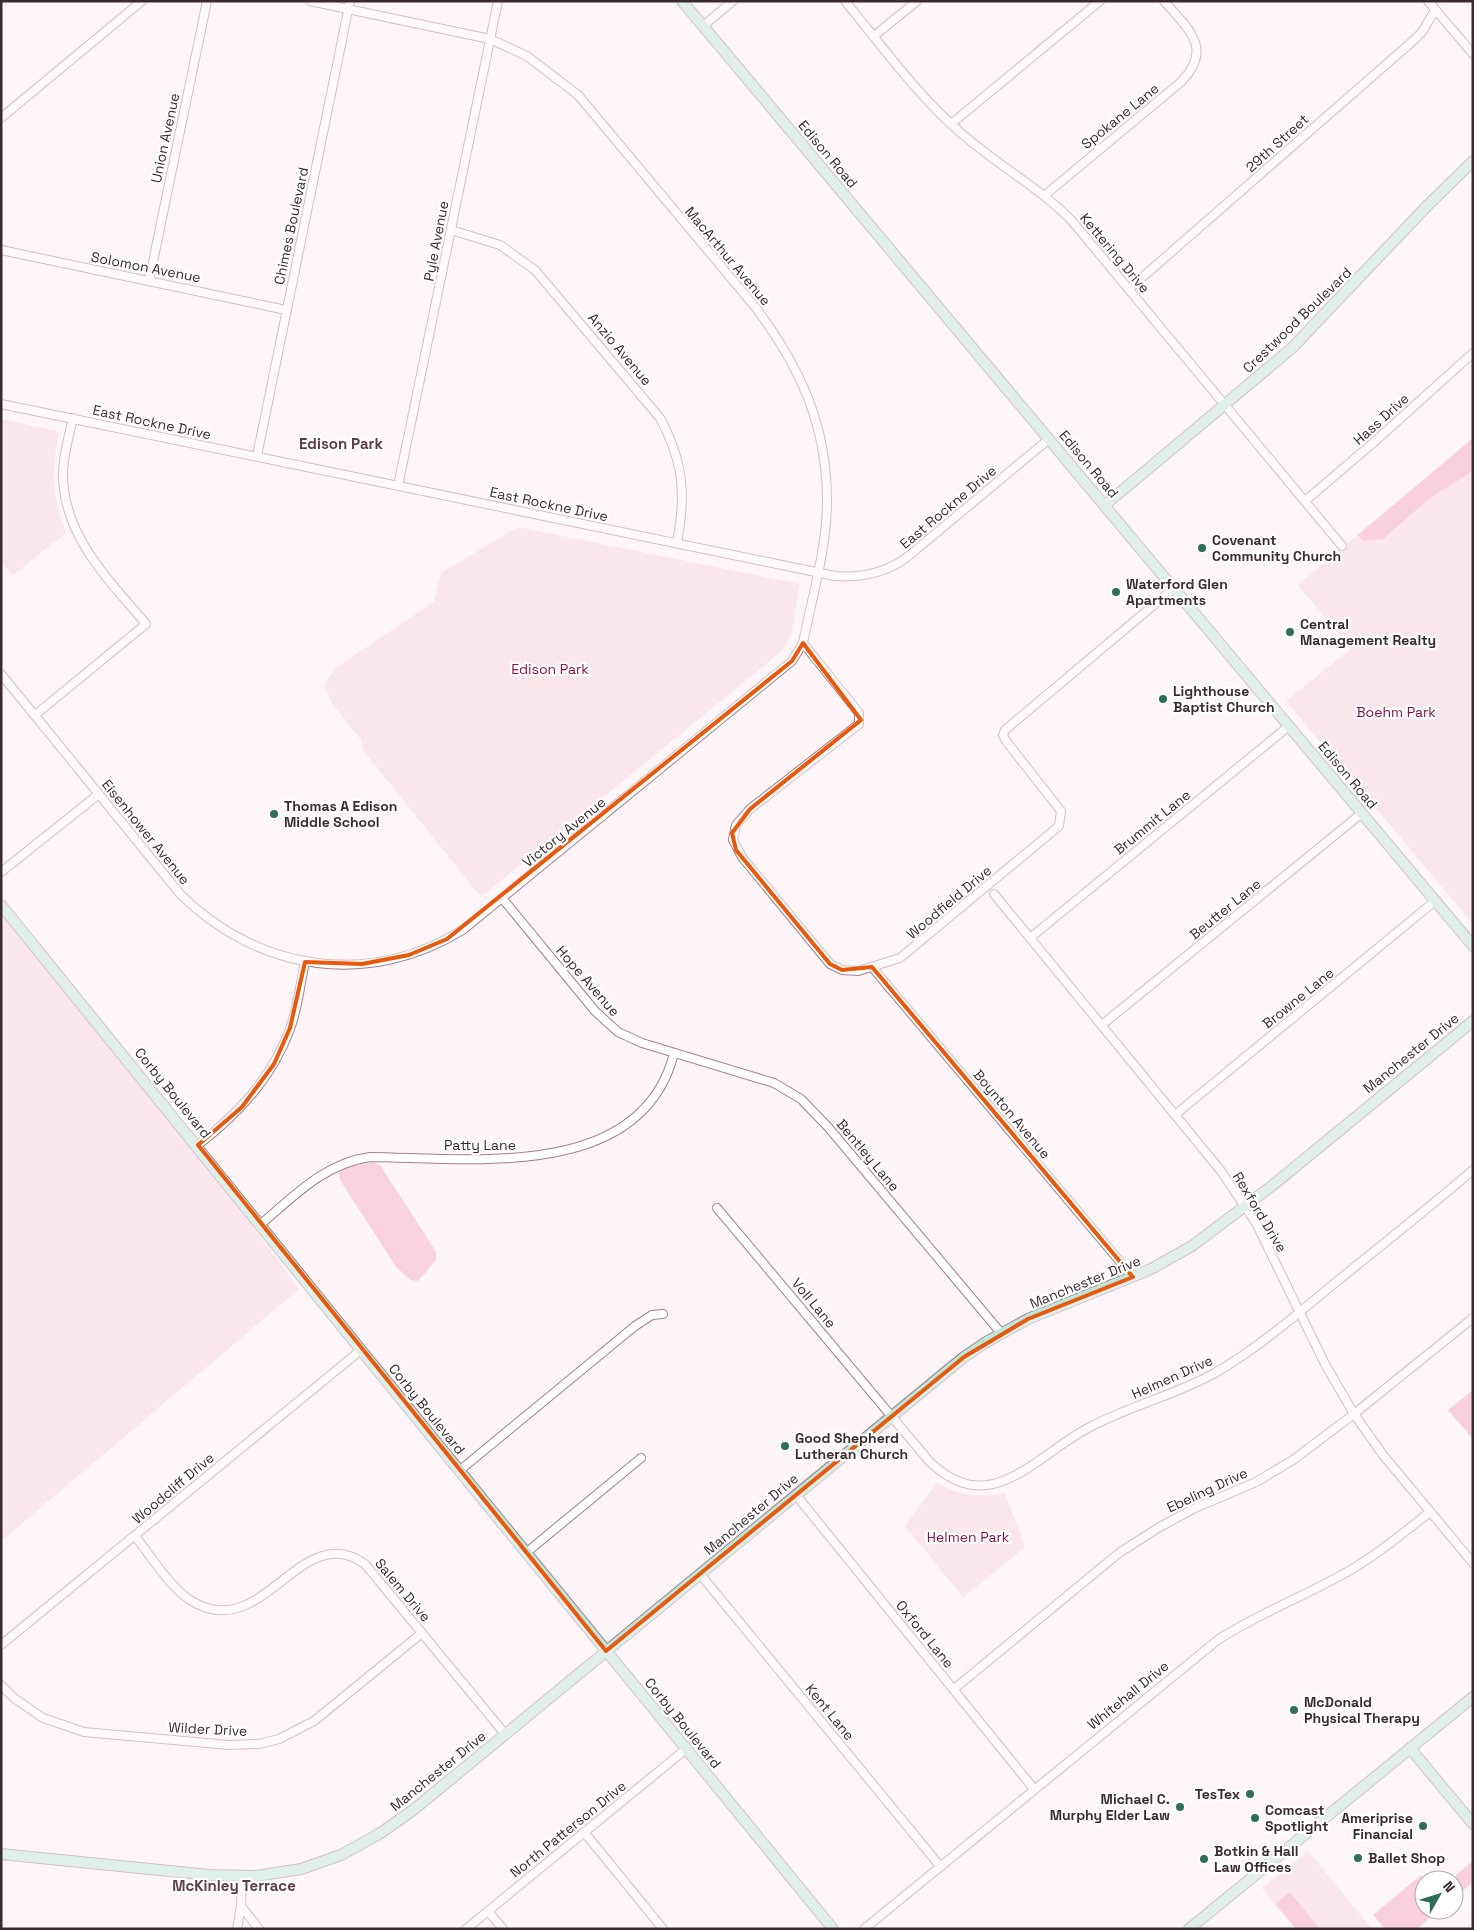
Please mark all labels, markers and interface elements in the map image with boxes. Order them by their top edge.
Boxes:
street label: Spokane Lane [1078,79,1162,153]
street label: Union Avenue [147,91,183,185]
street label: 29th Street [1242,110,1312,176]
street label: Edison Road [794,116,862,192]
street label: Chimes Boulevard [270,166,312,286]
street label: Pyle Avenue [419,199,453,283]
street label: MacArthur Avenue [681,203,775,309]
street label: Kettering Drive [1076,209,1154,297]
street label: Solomon Avenue [90,248,202,286]
street label: Crestwood Boulevard [1239,263,1355,377]
street label: Anzio Avenue [584,309,656,389]
street label: Hass Drive [1349,389,1413,449]
street label: East Rockne Drive [91,401,213,443]
street label: Edison Road [1055,426,1123,502]
district label: Edison Park [299,434,384,453]
street label: East Rockne Drive [896,461,1000,553]
street label: East Rockne Drive [488,483,610,525]
place label: Covenant Community Church [1212,531,1341,565]
marker: Covenant Community Church [1196,542,1208,554]
place label: Waterford Glen Apartments [1126,575,1228,609]
marker: Waterford Glen Apartments [1110,586,1122,598]
place label: Central Management Realty [1300,615,1436,649]
marker: Central Management Realty [1284,626,1296,638]
park label: Edison Park [511,660,589,678]
place label: Lighthouse Baptist Church [1173,682,1275,716]
marker: Lighthouse Baptist Church [1157,693,1169,705]
park label: Boehm Park [1356,703,1436,721]
street label: Edison Road [1314,737,1382,813]
street label: Eisenhower Avenue [98,776,194,888]
street label: Brummit Lane [1110,786,1194,858]
street label: Victory Avenue [519,793,609,871]
place label: Thomas A Edison Middle School [284,797,397,831]
marker: Thomas A Edison Middle School [268,808,280,820]
street label: Woodfield Drive [903,861,995,943]
street label: Beutter Lane [1186,875,1264,943]
street label: Hope Avenue [552,942,624,1020]
street label: Browne Lane [1259,964,1337,1032]
street label: Manchester Drive [1359,1009,1463,1097]
street label: Corby Boulevard [131,1044,215,1142]
street label: Boynton Avenue [969,1066,1055,1162]
street label: Bentley Lane [833,1115,903,1195]
street label: Patty Lane [444,1136,516,1154]
street label: Rexford Drive [1229,1169,1291,1255]
street label: Manchester Drive [1027,1252,1143,1312]
street label: Voll Lane [788,1274,840,1332]
street label: Helmen Drive [1129,1351,1215,1403]
street label: Corby Boulevard [385,1360,469,1458]
place label: Good Shepherd Lutheran Church [795,1429,908,1463]
marker: Good Shepherd Lutheran Church [779,1440,791,1452]
street label: Woodcliff Drive [128,1449,218,1527]
street label: Ebeling Drive [1164,1464,1250,1516]
street label: Manchester Drive [700,1469,802,1559]
park label: Helmen Park [927,1528,1010,1546]
street label: Salem Drive [371,1555,435,1625]
street label: Oxford Lane [892,1596,958,1672]
street label: Whitehall Drive [1084,1657,1172,1733]
street label: Corby Boulevard [641,1674,725,1772]
street label: Kent Lane [802,1680,858,1744]
place label: McDonald Physical Therapy [1304,1693,1420,1727]
marker: McDonald Physical Therapy [1288,1704,1300,1716]
street label: Wilder Drive [168,1718,248,1740]
street label: Manchester Drive [386,1727,490,1815]
street label: North Patterson Drive [506,1777,630,1881]
place label: TesTex [1195,1785,1240,1803]
marker: TesTex [1244,1788,1256,1800]
place label: Michael C. Murphy Elder Law [1050,1790,1170,1824]
marker: Michael C. Murphy Elder Law [1174,1801,1186,1813]
place label: Comcast Spotlight [1265,1801,1328,1835]
place label: Ameriprise Financial [1341,1809,1413,1843]
marker: Comcast Spotlight [1249,1812,1261,1824]
marker: Ameriprise Financial [1417,1820,1429,1832]
place label: Botkin & Hall Law Offices [1214,1842,1298,1876]
place label: Ballet Shop [1368,1849,1445,1867]
marker: Ballet Shop [1352,1852,1364,1864]
marker: Botkin & Hall Law Offices [1198,1853,1210,1865]
north arrow [1414,1870,1464,1920]
district label: McKinley Terrace [172,1876,296,1895]
text: N [1439,1878,1459,1896]

